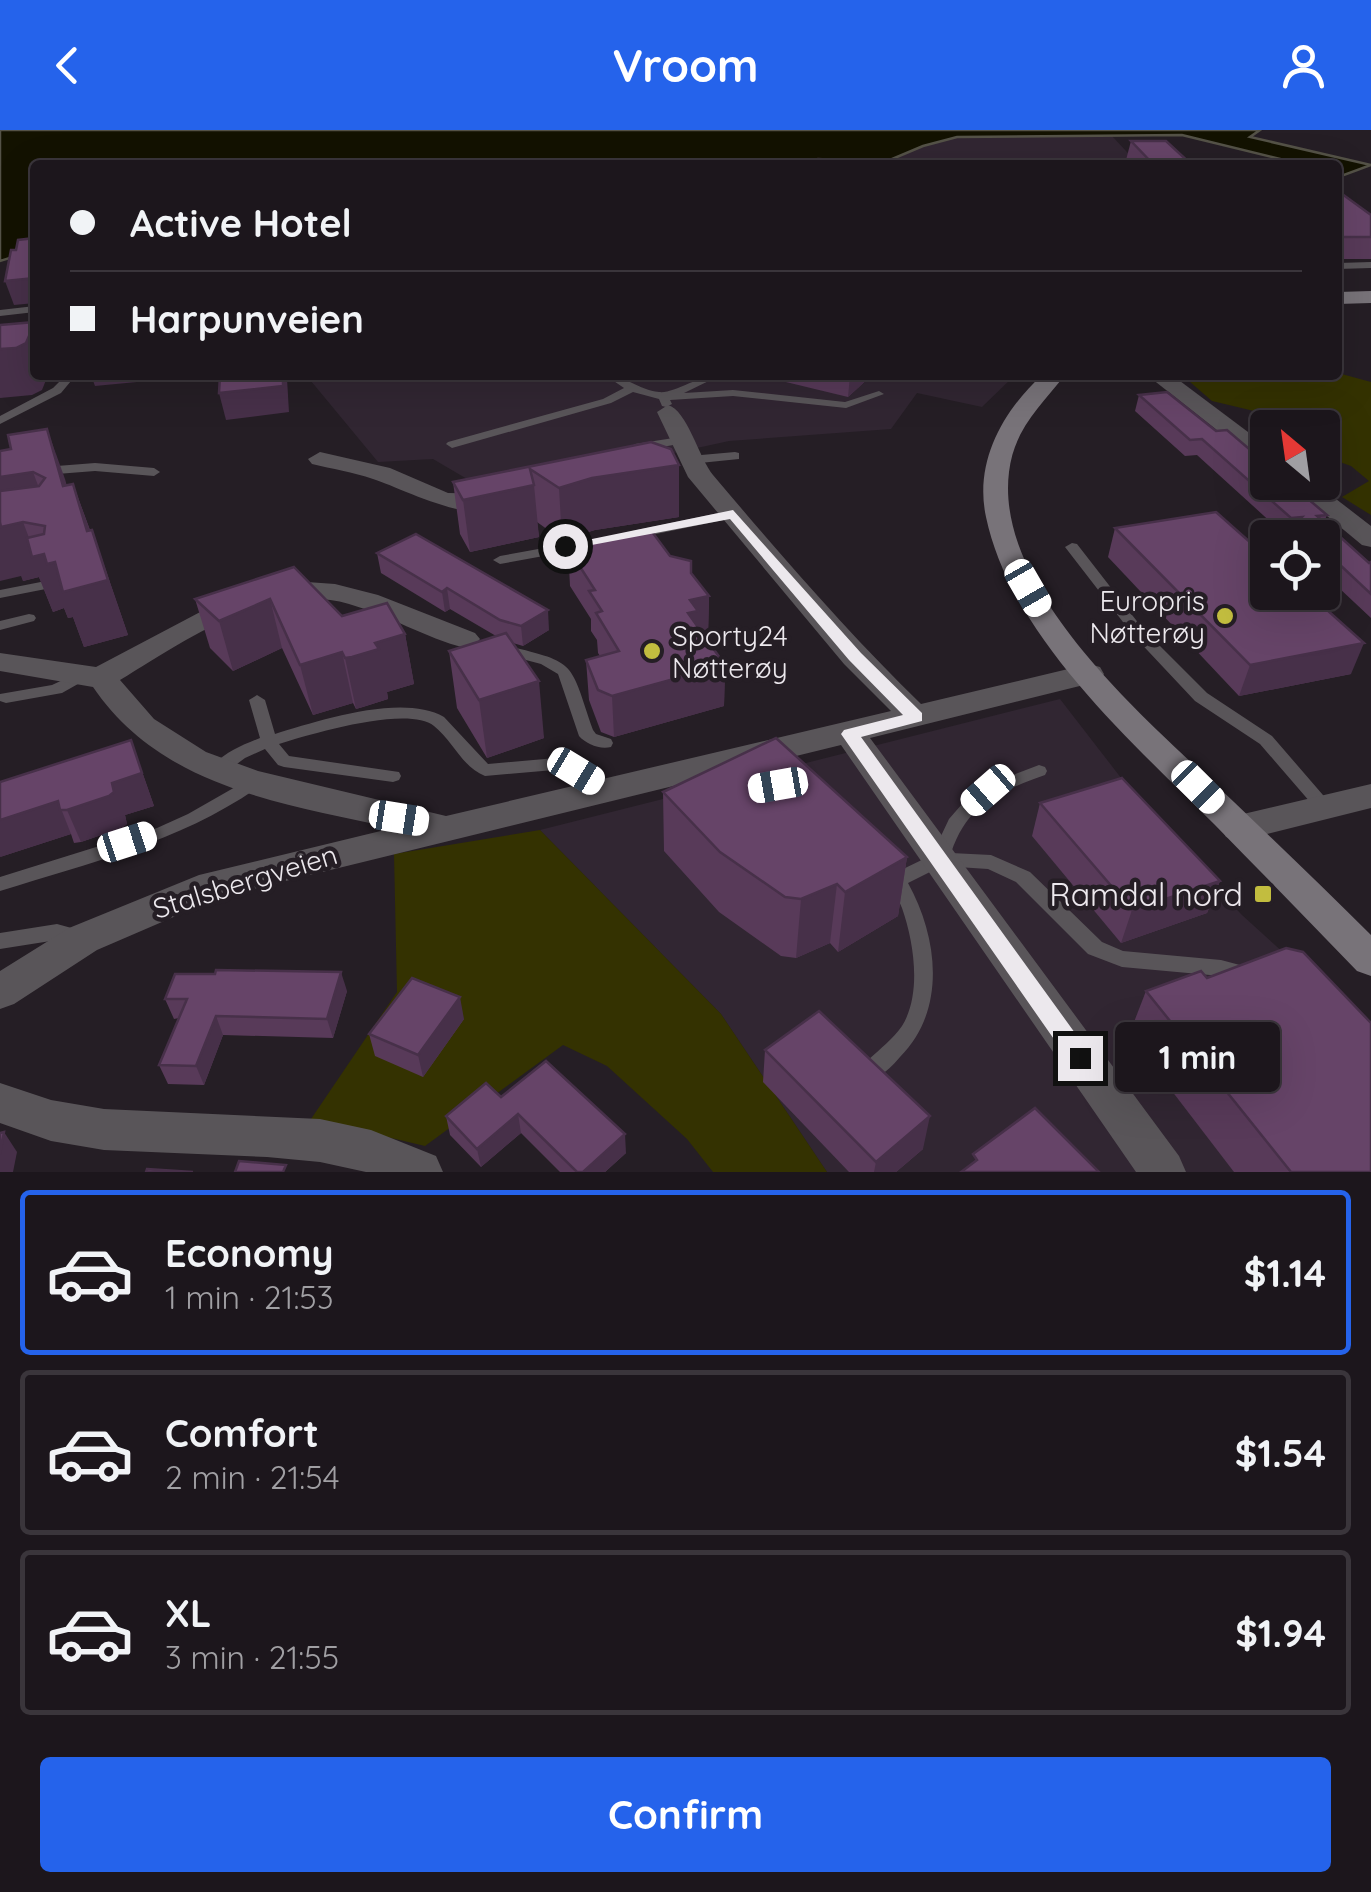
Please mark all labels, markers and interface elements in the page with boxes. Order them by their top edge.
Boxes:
text: Vroom [612,37,759,93]
icon: back [40,38,95,93]
icon: person [1276,38,1331,93]
text: Active Hotel [130,199,352,247]
text: Harpunveien [130,295,364,343]
north arrow [1250,410,1340,500]
map controls [1250,410,1340,610]
button: locate [1250,520,1340,610]
route start [543,524,588,569]
car [1000,555,1056,621]
place label: Europris Nøtterøy [1089,583,1205,650]
marker: Europris Nøtterøy [1214,605,1236,627]
place label: Sporty24 Nøtterøy [672,618,788,685]
marker: Sporty24 Nøtterøy [641,640,663,662]
car [543,743,609,799]
car [1166,755,1230,819]
car [956,759,1020,821]
car [746,765,810,805]
car [367,798,431,838]
car [94,818,160,866]
street label: Stalsbergveien [149,836,341,926]
place label: Ramdal nord [1049,874,1243,914]
marker: Ramdal nord [1252,883,1274,905]
callout: 1 min [1115,1023,1280,1093]
route end [1058,1036,1103,1081]
text: 1 min [1159,1037,1236,1077]
icon: car [45,1228,135,1318]
text: Economy [165,1229,334,1277]
text: $1.14 [1244,1249,1326,1297]
text: 1 min · 21:53 [165,1277,334,1317]
icon: car [45,1408,135,1498]
text: Comfort [165,1409,319,1457]
text: $1.54 [1235,1429,1326,1477]
text: 2 min · 21:54 [165,1457,340,1497]
icon: car [45,1588,135,1678]
text: XL [165,1589,211,1637]
text: $1.94 [1235,1609,1326,1657]
text: 3 min · 21:55 [165,1637,339,1677]
button: Confirm [40,1757,1331,1872]

